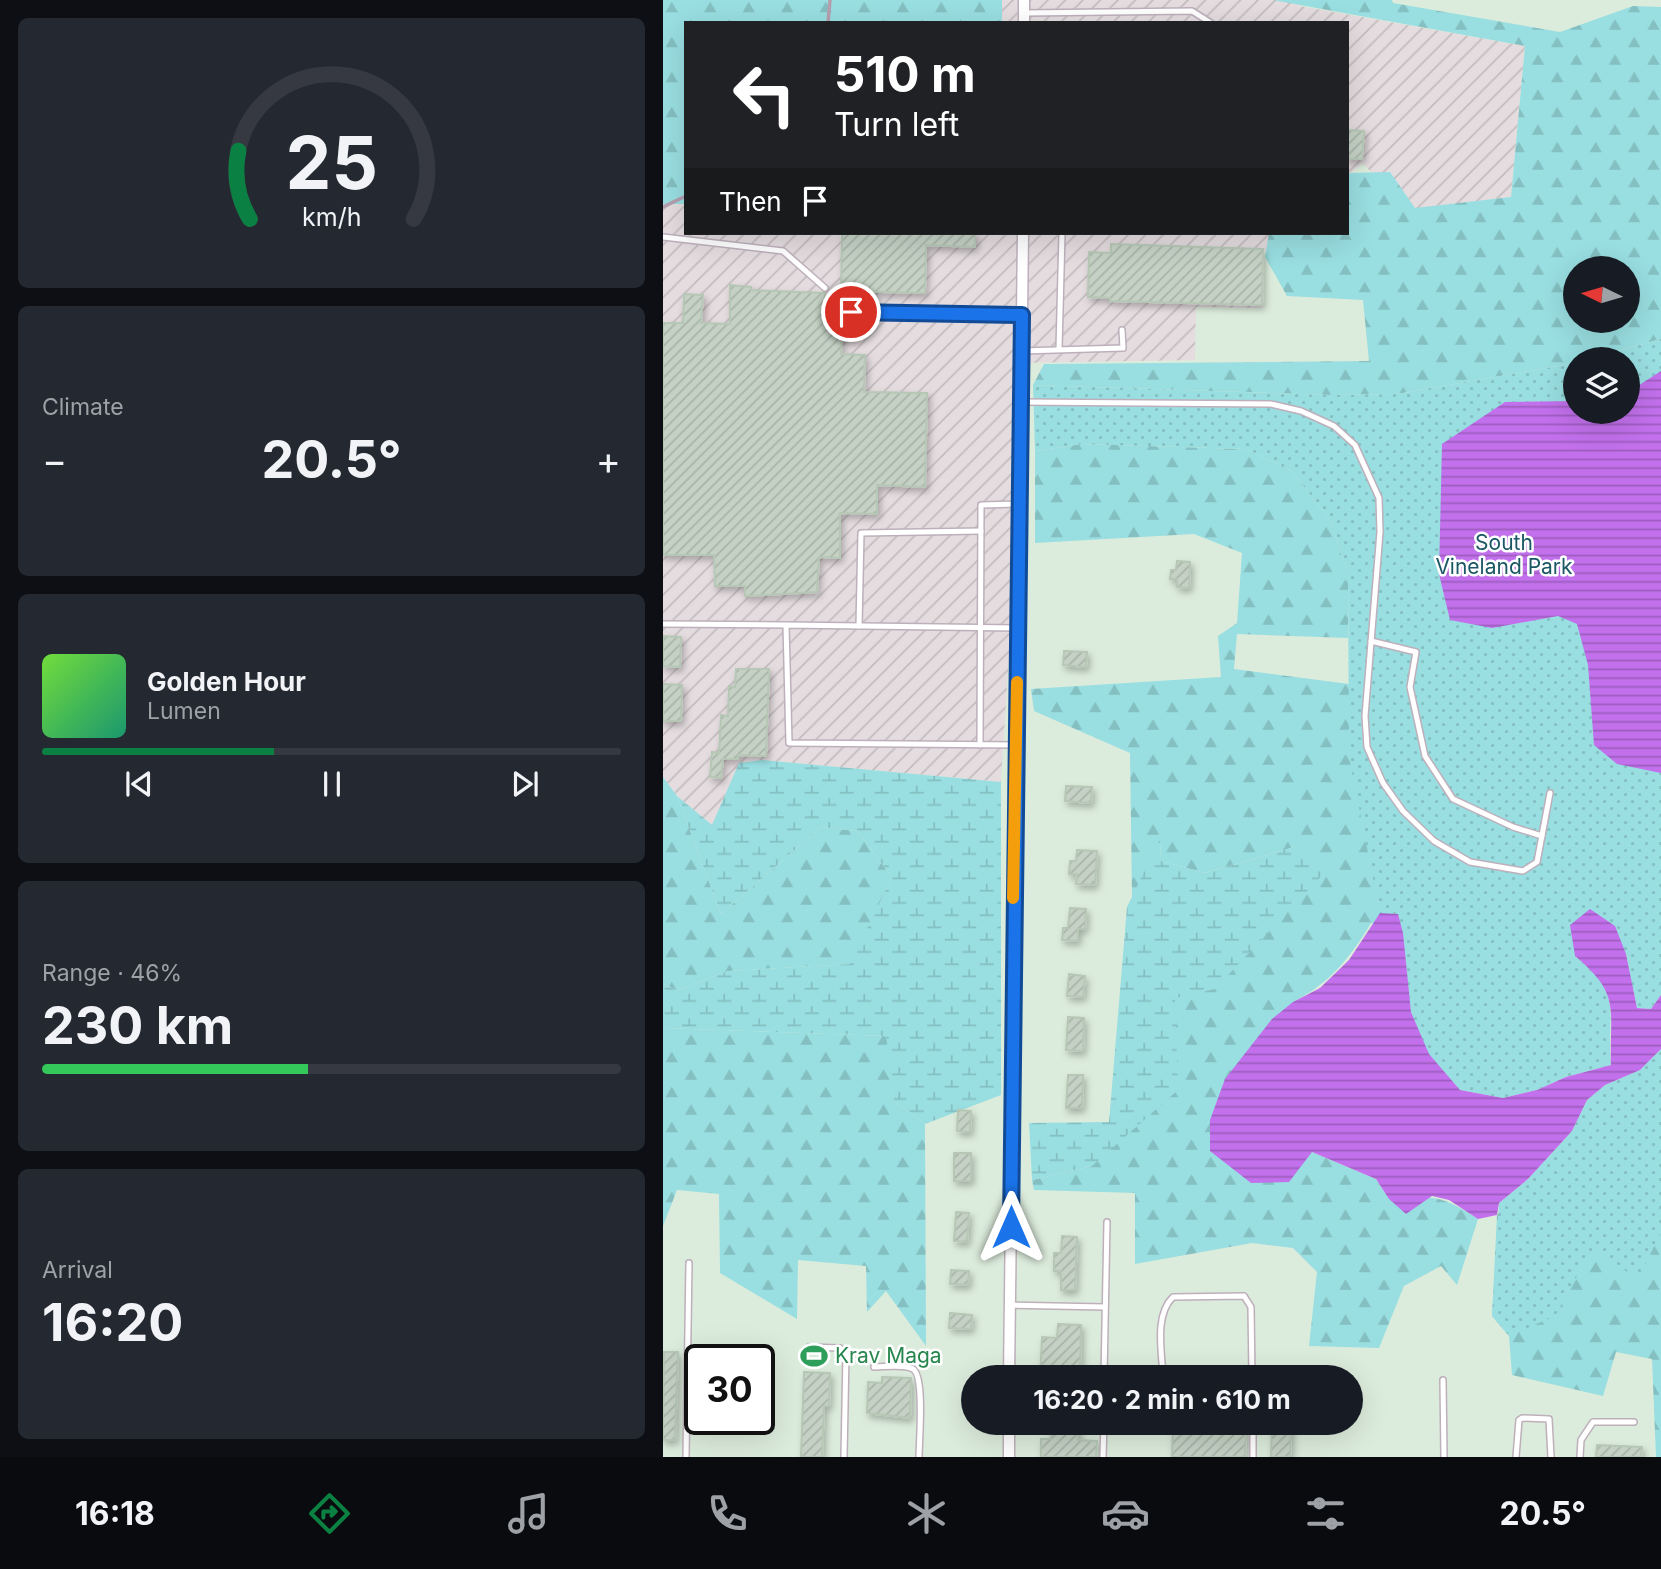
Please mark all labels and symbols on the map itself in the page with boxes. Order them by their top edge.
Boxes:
north arrow [1563,256,1639,332]
pin [821,282,881,342]
park label: South Vineland Park [1435,530,1573,579]
position arrow [974,1190,1048,1264]
sports icon: Krav Maga [799,1341,829,1371]
place label: Krav Maga [835,1343,942,1368]
speed limit sign: 30 [684,1344,775,1435]

